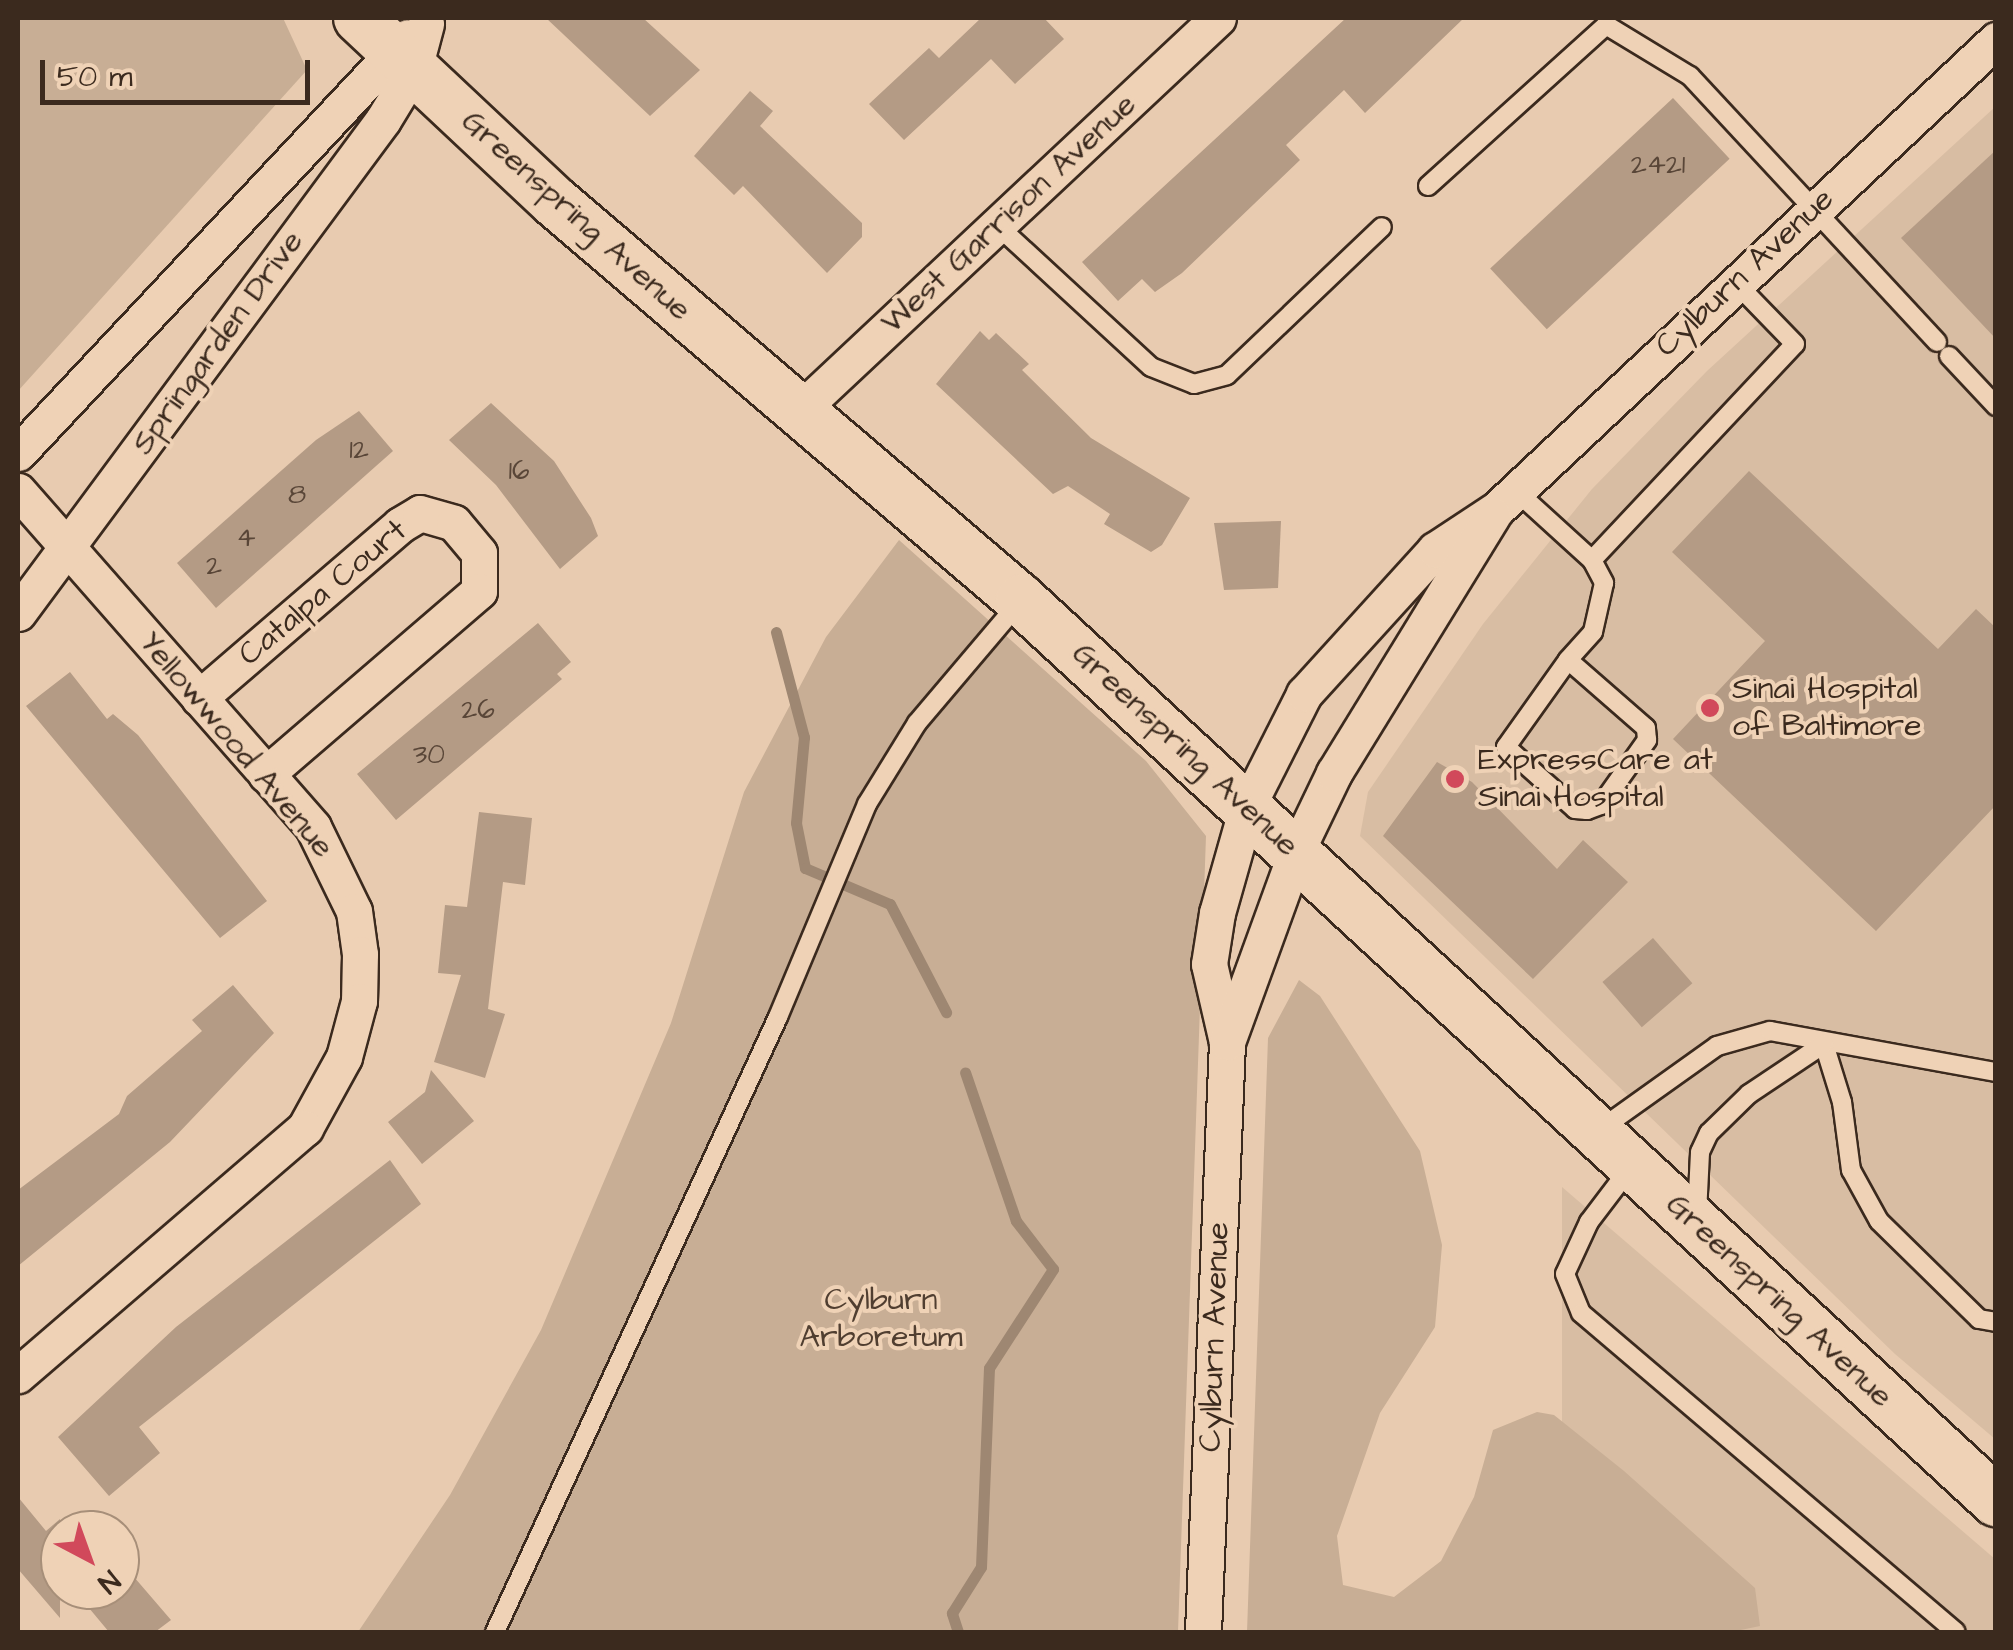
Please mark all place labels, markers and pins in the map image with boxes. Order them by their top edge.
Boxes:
place label: Sinai Hospital of Baltimore [1732,671,1922,746]
marker: Sinai Hospital of Baltimore [1697,695,1723,721]
place label: ExpressCare at Sinai Hospital [1478,742,1713,817]
marker: ExpressCare at Sinai Hospital [1442,766,1468,792]

